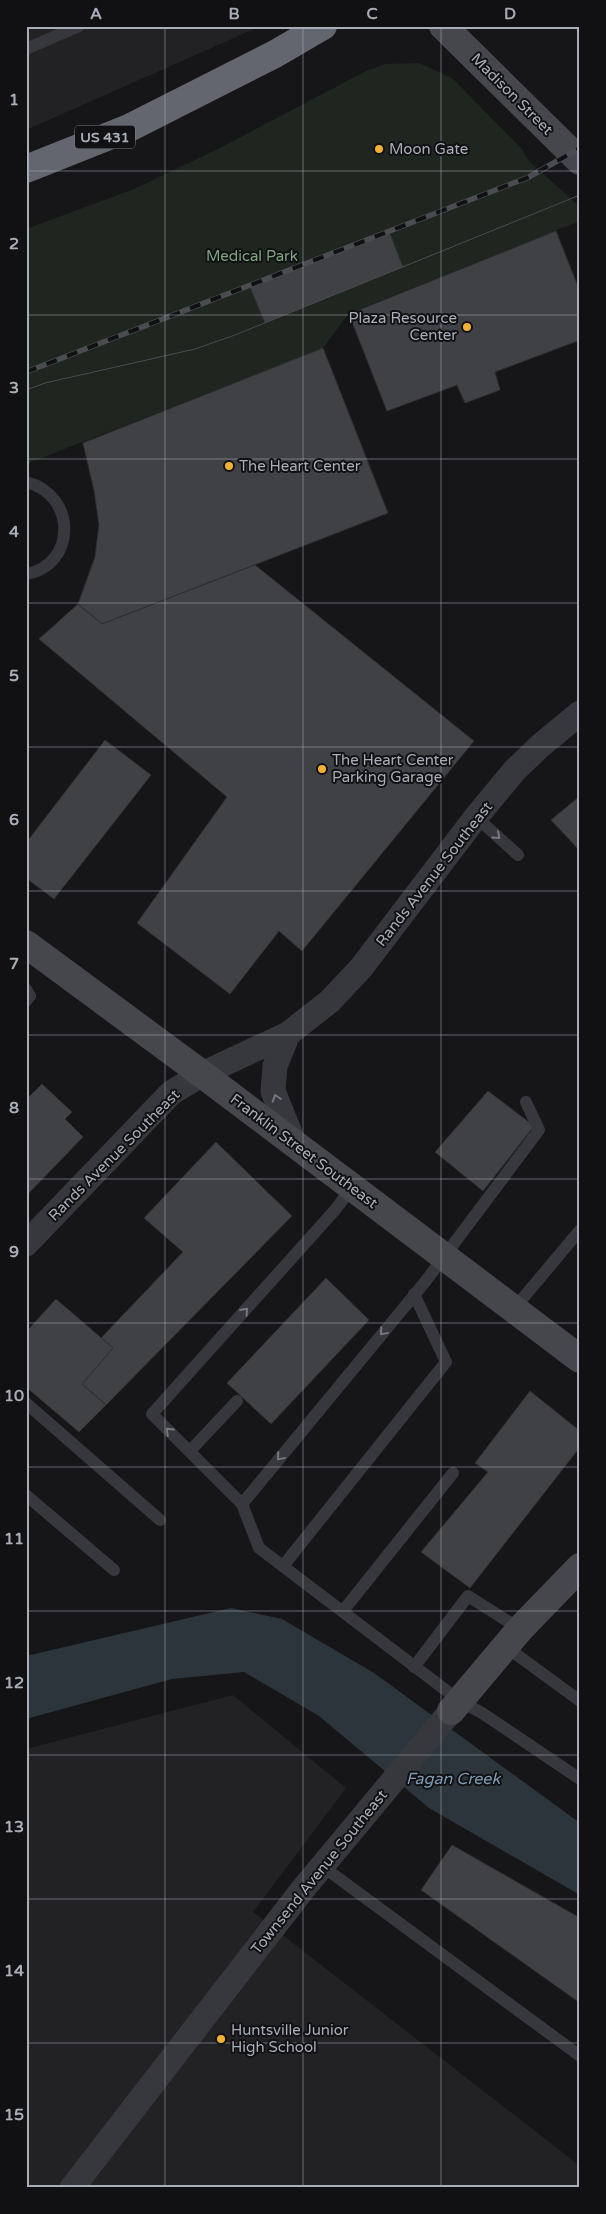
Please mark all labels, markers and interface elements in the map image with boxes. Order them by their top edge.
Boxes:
text: A [90,4,102,24]
text: B [228,4,240,24]
text: C [366,4,378,24]
text: D [504,4,516,24]
street label: Madison Street [467,49,557,139]
text: 1 [9,90,19,110]
road number: US 431 [75,125,135,148]
place label: Moon Gate [389,140,468,158]
marker: Moon Gate [373,143,385,155]
text: 2 [9,234,19,254]
park label: Medical Park [206,247,298,265]
place label: Plaza Resource Center [348,309,457,344]
marker: Plaza Resource Center [461,321,473,333]
text: 3 [9,378,19,398]
place label: The Heart Center [239,457,361,475]
marker: The Heart Center [223,460,235,472]
text: 4 [9,522,19,542]
text: 5 [9,666,19,686]
place label: The Heart Center Parking Garage [332,751,454,786]
marker: The Heart Center Parking Garage [316,763,328,775]
street label: Rands Avenue Southeast [372,798,496,950]
text: 6 [9,810,19,830]
one-way arrow [492,830,501,839]
text: 7 [9,954,19,974]
street label: Rands Avenue Southeast [45,1085,184,1224]
street label: Franklin Street Southeast [227,1090,381,1212]
one-way arrow [272,1094,282,1102]
text: 8 [9,1098,19,1118]
text: 9 [9,1242,19,1262]
one-way arrow [239,1308,247,1317]
one-way arrow [381,1326,389,1335]
text: 10 [4,1386,24,1406]
one-way arrow [166,1428,175,1437]
one-way arrow [276,1452,285,1461]
text: 11 [4,1529,24,1549]
text: 12 [4,1673,24,1693]
water label: Fagan Creek [406,1769,501,1789]
street label: Townsend Avenue Southeast [247,1786,391,1958]
text: 13 [4,1817,24,1837]
text: 14 [4,1961,24,1981]
place label: Huntsville Junior High School [231,2021,349,2056]
marker: Huntsville Junior High School [215,2033,227,2045]
text: 15 [4,2105,24,2125]

